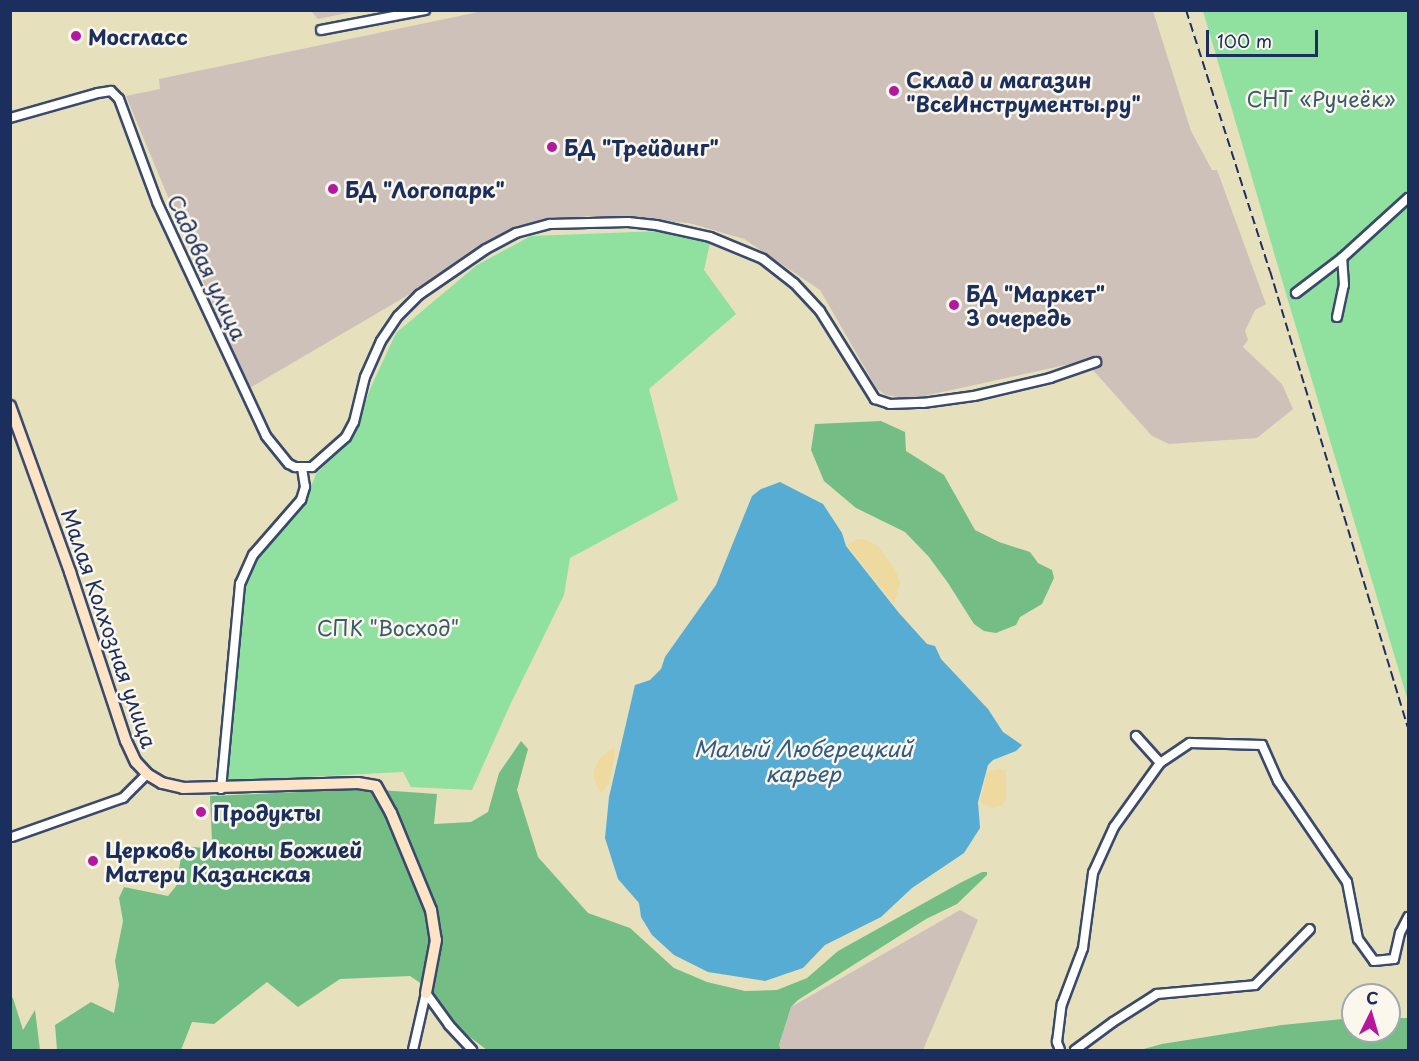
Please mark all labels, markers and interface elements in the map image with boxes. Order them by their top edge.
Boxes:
scale bar [1209,18,1322,56]
place label: Мосгласс [88,23,188,49]
text: 100 m [1217,27,1272,54]
marker: Мосгласс [69,29,83,43]
place label: Склад и магазин "ВсеИнструменты.ру" [906,66,1141,116]
marker: Склад и магазин "ВсеИнструменты.ру" [887,84,901,98]
park label: СНТ «Ручеёк» [1247,85,1395,111]
place label: БД "Трейдинг" [564,134,720,160]
marker: БД "Трейдинг" [545,140,559,154]
place label: БД "Логопарк" [345,176,506,202]
marker: БД "Логопарк" [326,182,340,196]
street label: Садовая улица [163,190,253,344]
place label: БД "Маркет" 3 очередь [966,280,1106,330]
marker: БД "Маркет" 3 очередь [947,298,961,312]
street label: Малая Колхозная улица [57,504,163,752]
park label: СПК "Восход" [316,614,460,640]
water label: Малый Люберецкий карьер [694,734,912,786]
place label: Продукты [213,799,321,825]
marker: Продукты [194,805,208,819]
place label: Церковь Иконы Божией Матери Казанская [105,836,365,886]
marker: Церковь Иконы Божией Матери Казанская [86,854,100,868]
north arrow [1341,983,1401,1043]
text: С [1365,985,1379,1010]

